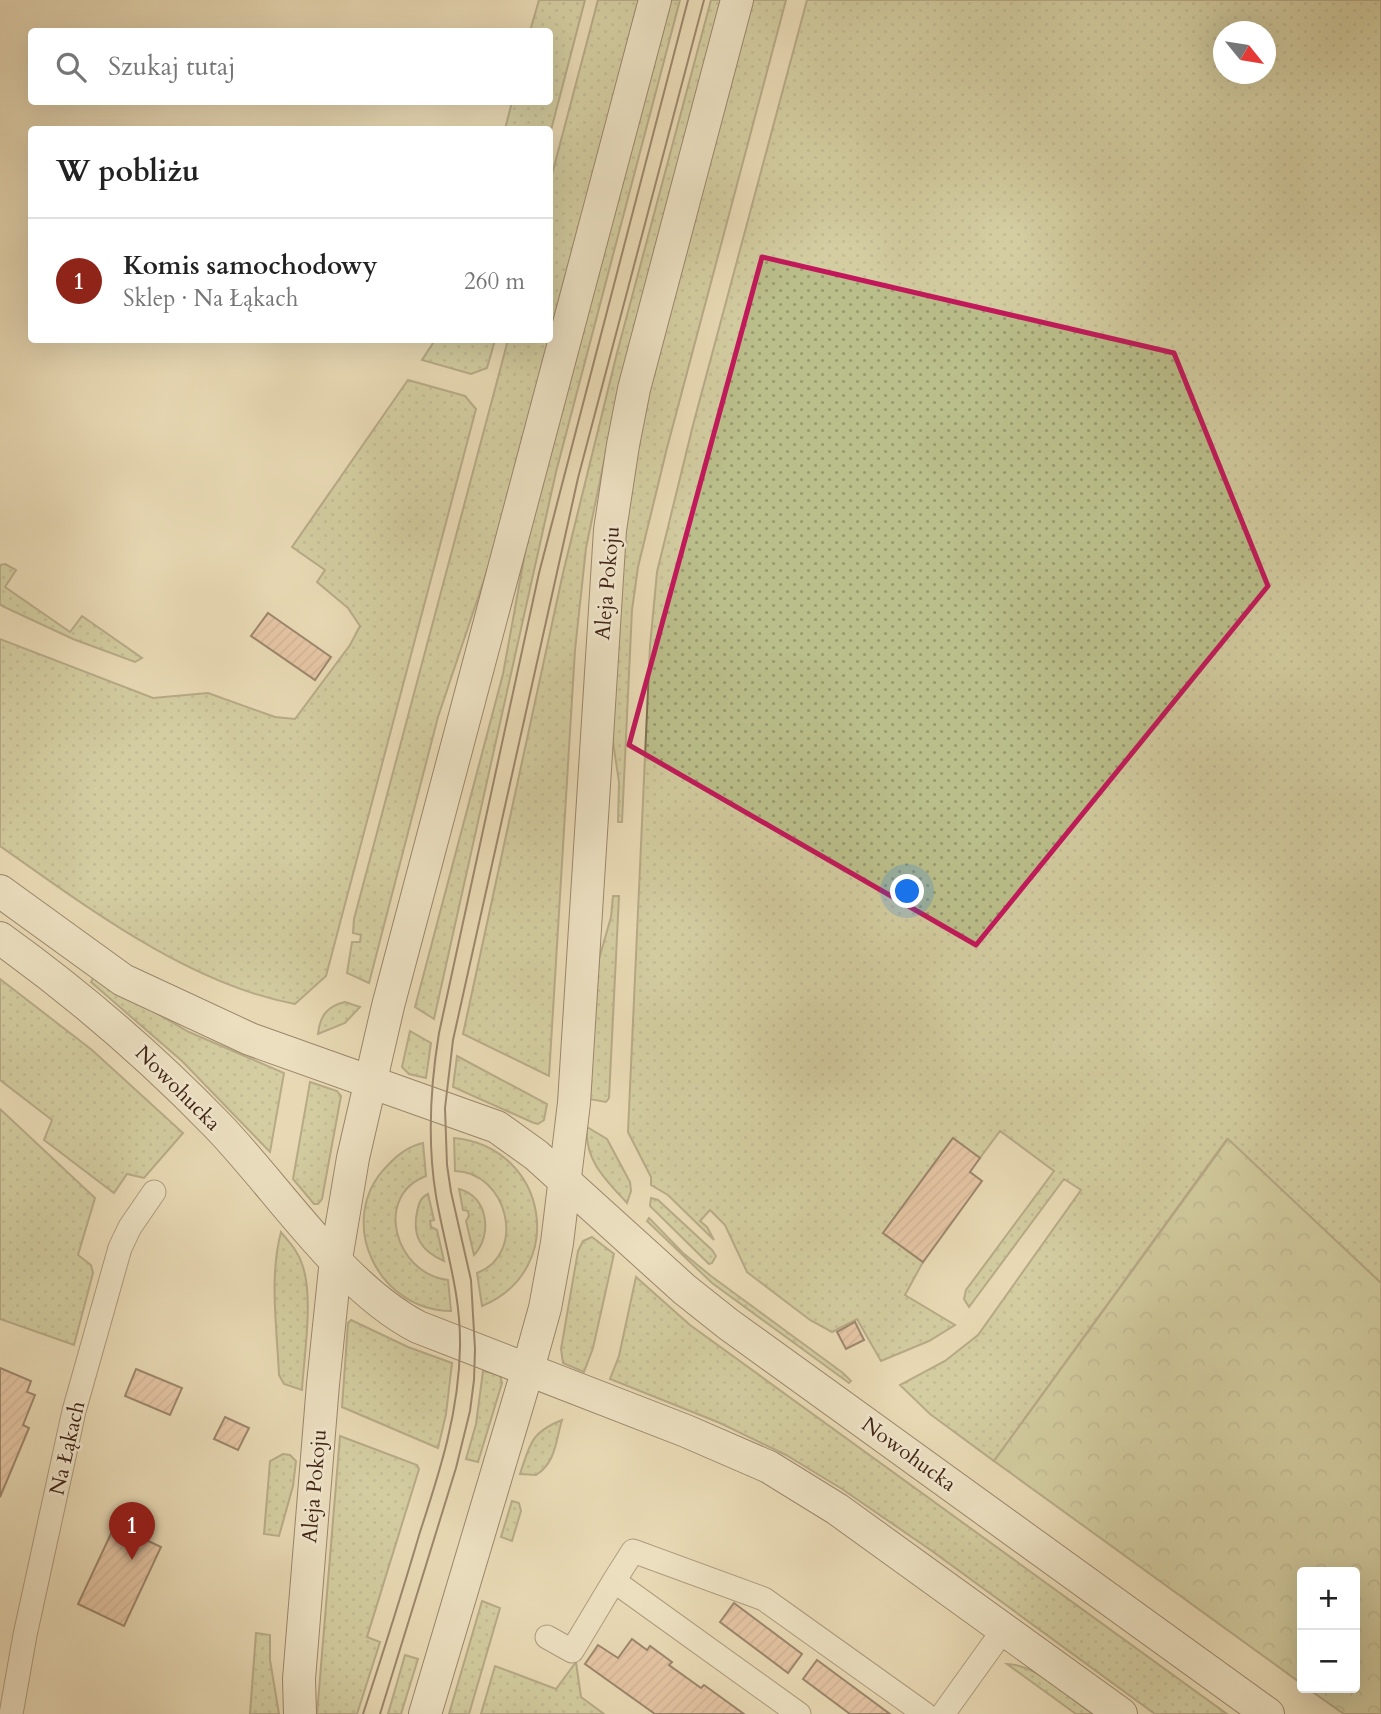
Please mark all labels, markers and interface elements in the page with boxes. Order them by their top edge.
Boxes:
north arrow [1213,21,1276,84]
search box [28,28,553,105]
icon: search [52,48,90,86]
text: Szukaj tutaj [108,49,236,84]
text: W pobliżu [56,151,200,192]
text: Komis samochodowy [123,248,377,283]
text: 1 [73,266,85,297]
text: 260 m [464,266,525,297]
text: Sklep · Na Łąkach [123,283,298,314]
street label: Aleja Pokoju [588,525,627,641]
your location [890,874,924,908]
street label: Nowohucka [128,1039,227,1138]
street label: Na Łąkach [43,1398,92,1498]
street label: Nowohucka [856,1410,962,1499]
street label: Aleja Pokoju [295,1428,334,1544]
pin: 1 [109,1502,155,1560]
map controls [1297,1567,1360,1693]
button: + [1297,1567,1360,1630]
button: − [1297,1630,1360,1693]

